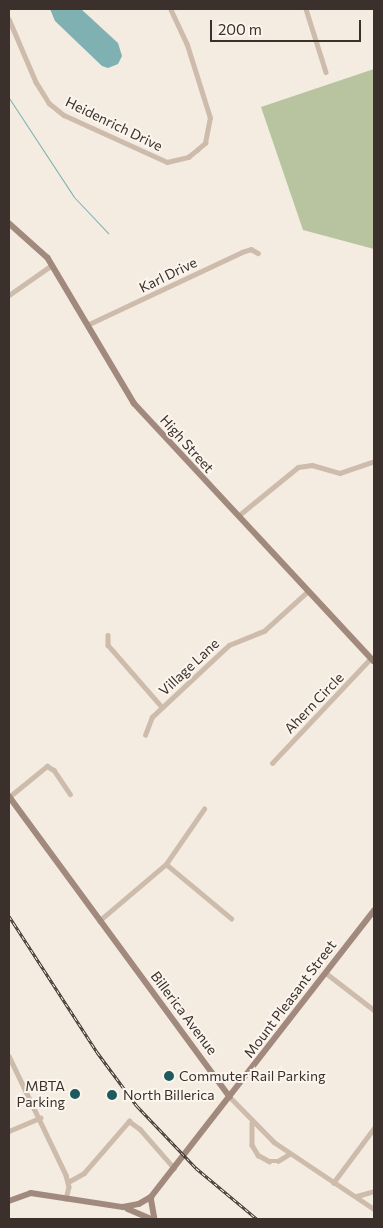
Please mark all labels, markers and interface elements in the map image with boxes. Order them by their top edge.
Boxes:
scale bar [213,10,364,42]
text: 200 m [218,20,262,38]
street label: Heidenrich Drive [63,93,165,155]
street label: Karl Drive [136,254,200,296]
street label: High Street [157,412,217,476]
street label: Village Lane [156,635,222,699]
street label: Ahern Circle [281,669,347,737]
street label: Mount Pleasant Street [240,937,340,1061]
street label: Billerica Avenue [147,968,221,1058]
place label: Commuter Rail Parking [179,1068,325,1084]
marker: Commuter Rail Parking [163,1070,175,1082]
place label: MBTA Parking [17,1078,65,1110]
place label: North Billerica [123,1087,215,1103]
marker: MBTA Parking [69,1088,81,1100]
marker: North Billerica [105,1088,119,1102]

